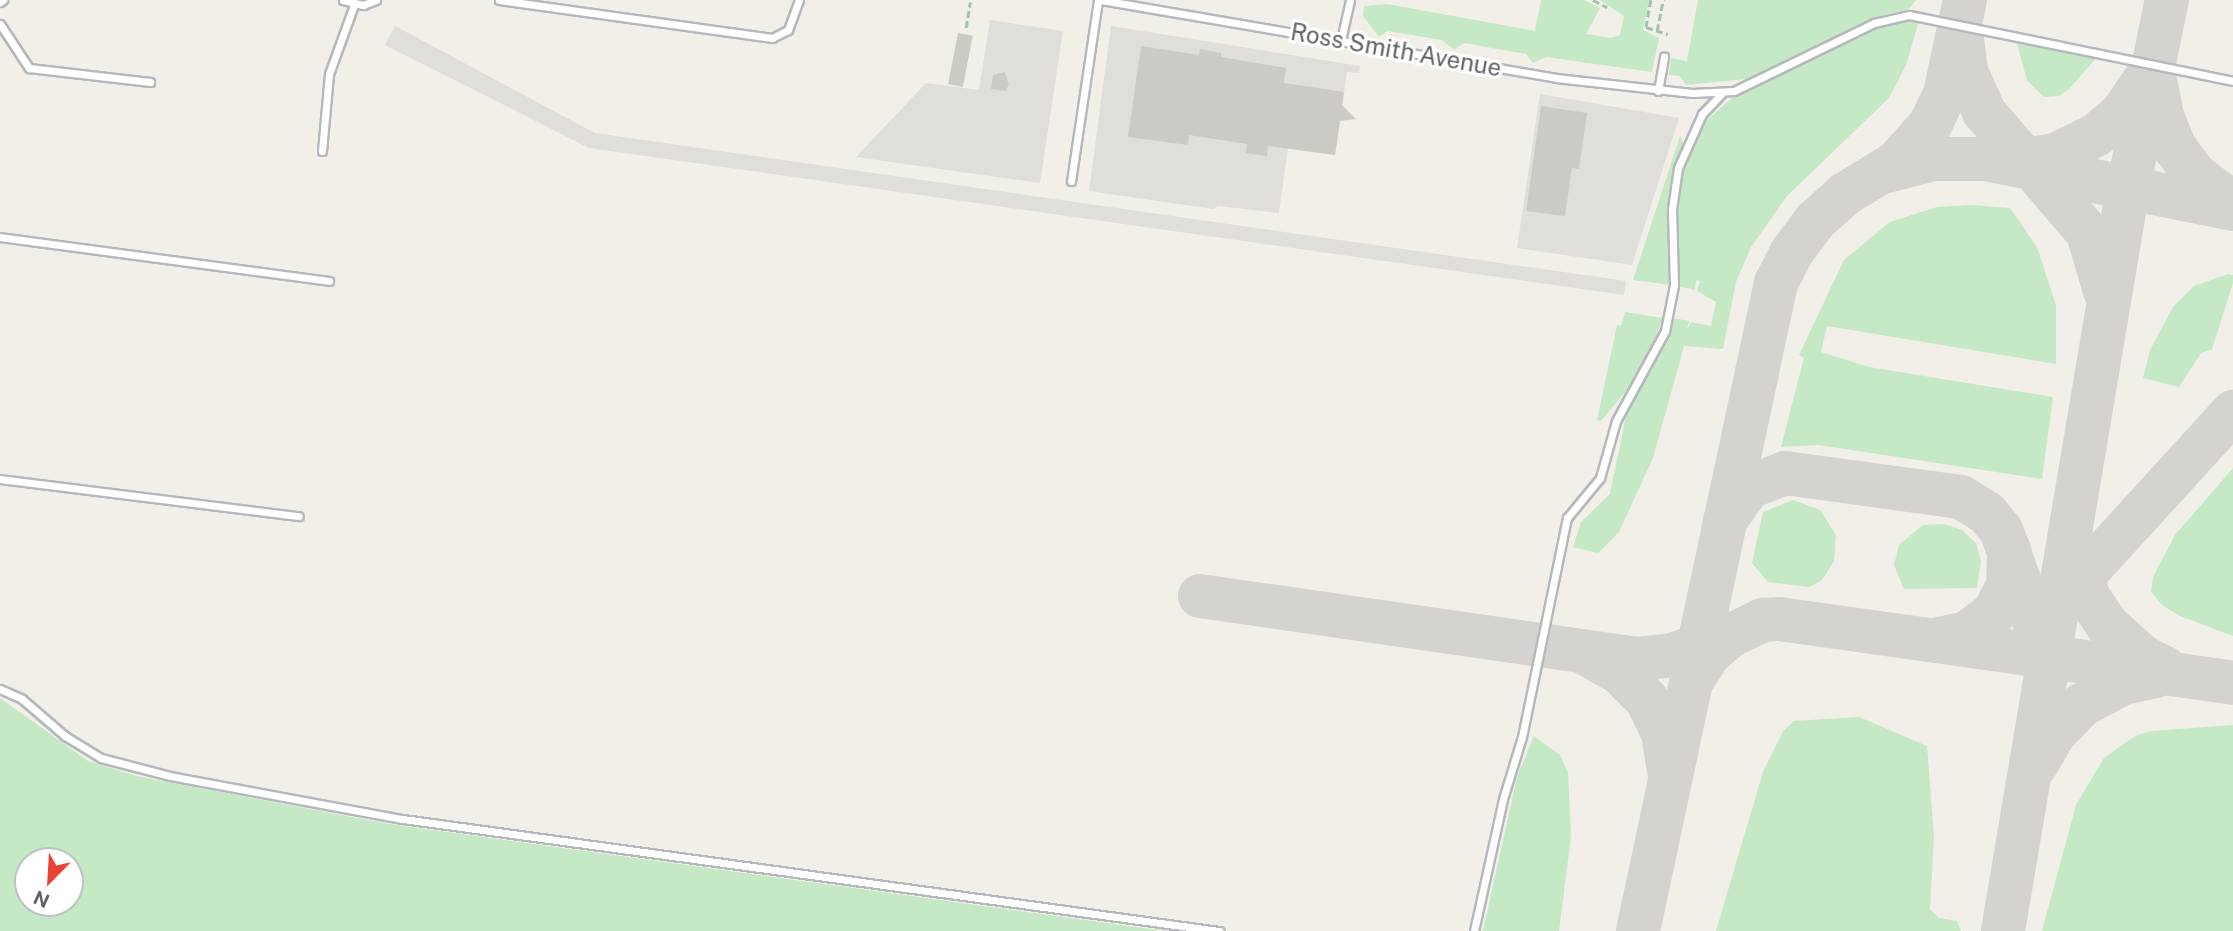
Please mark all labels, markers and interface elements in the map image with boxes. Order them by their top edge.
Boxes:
street label: Ross Smith Avenue [1288,17,1504,83]
north arrow [14,847,84,917]
text: N [30,886,53,912]

